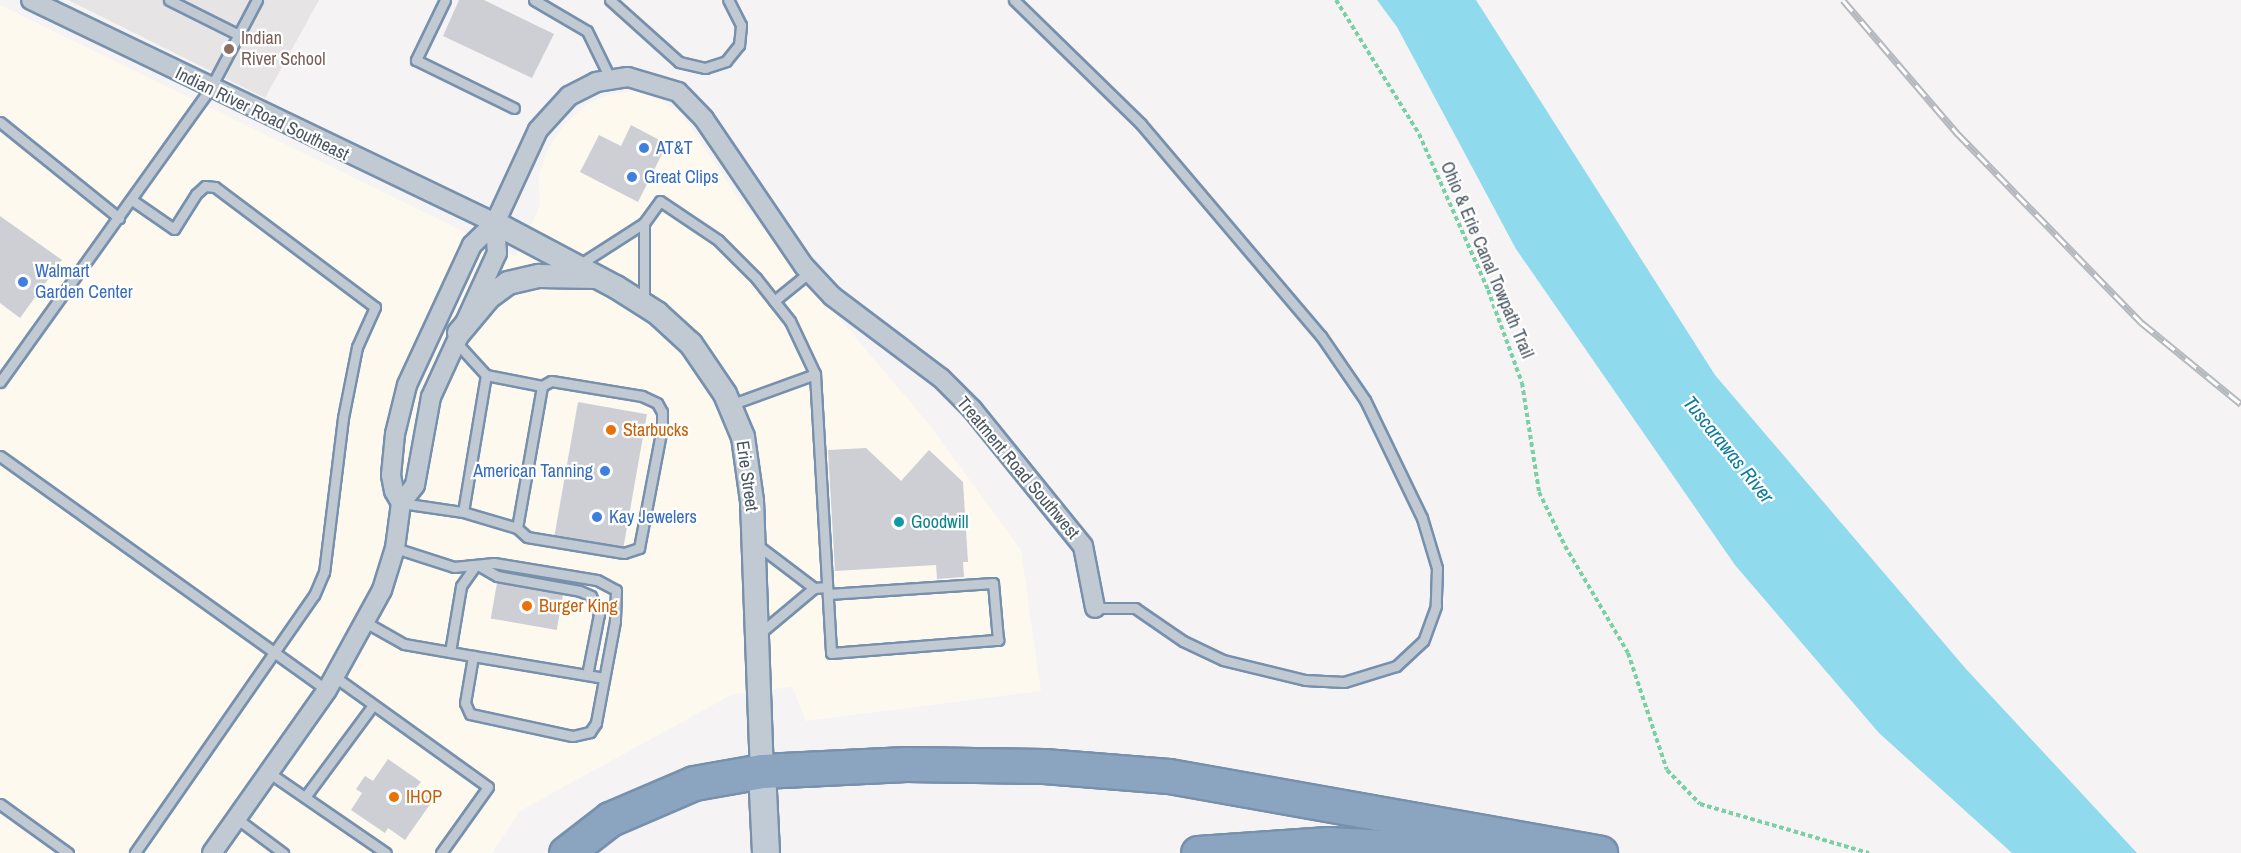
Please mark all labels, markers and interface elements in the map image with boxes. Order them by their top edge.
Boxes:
place label: Indian River School [241,28,325,70]
marker: Indian River School [222,42,236,56]
street label: Indian River Road Southeast [172,63,352,165]
place label: AT&T [656,137,693,159]
marker: AT&T [637,141,651,155]
street label: Ohio & Erie Canal Towpath Trail [1436,158,1538,362]
place label: Great Clips [644,166,719,188]
marker: Great Clips [625,170,639,184]
place label: Walmart Garden Center [35,261,133,304]
marker: Walmart Garden Center [16,275,30,289]
water label: Tuscarawas River [1679,391,1779,507]
street label: Treatment Road Southwest [952,392,1084,544]
place label: Starbucks [623,419,689,441]
marker: Starbucks [604,423,618,437]
street label: Erie Street [731,440,763,512]
place label: American Tanning [473,460,593,482]
marker: American Tanning [598,464,612,478]
place label: Kay Jewelers [609,506,697,528]
marker: Kay Jewelers [590,510,604,524]
place label: Goodwill [911,511,968,533]
marker: Goodwill [892,515,906,529]
place label: Burger King [539,595,618,617]
marker: Burger King [520,599,534,613]
place label: IHOP [406,786,442,808]
marker: IHOP [387,790,401,804]

